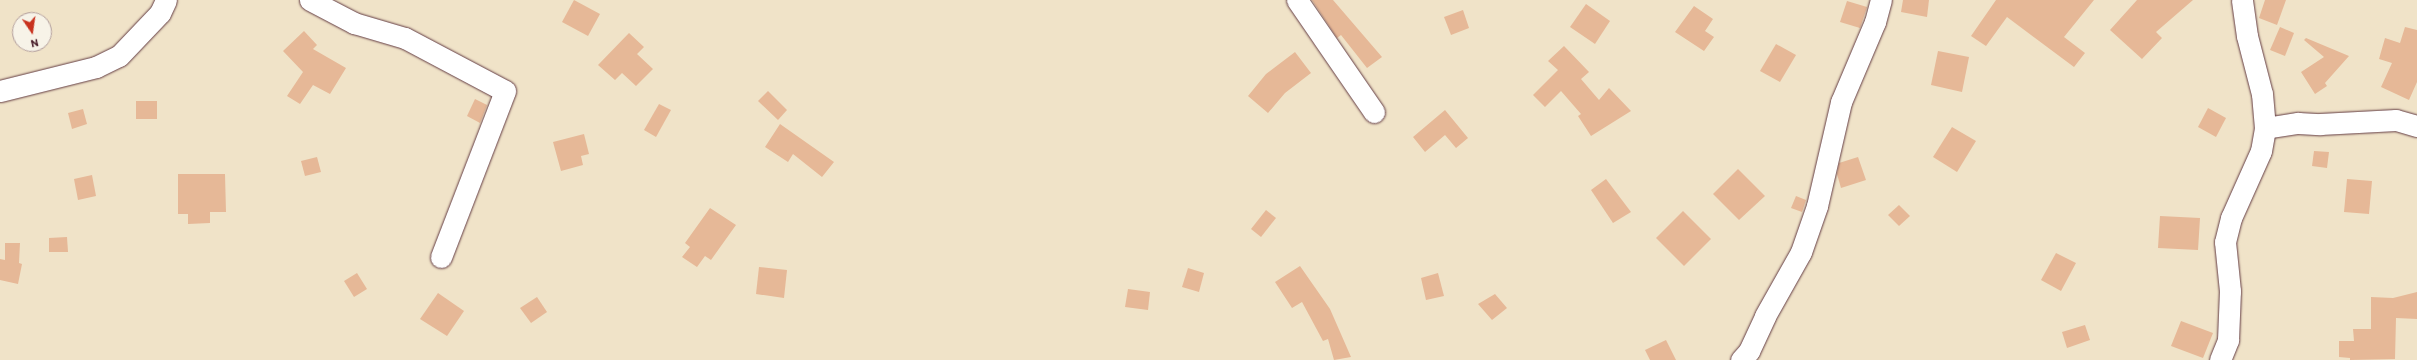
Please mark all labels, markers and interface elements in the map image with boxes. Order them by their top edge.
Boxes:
north arrow [12,12,52,52]
text: N [30,36,40,50]

